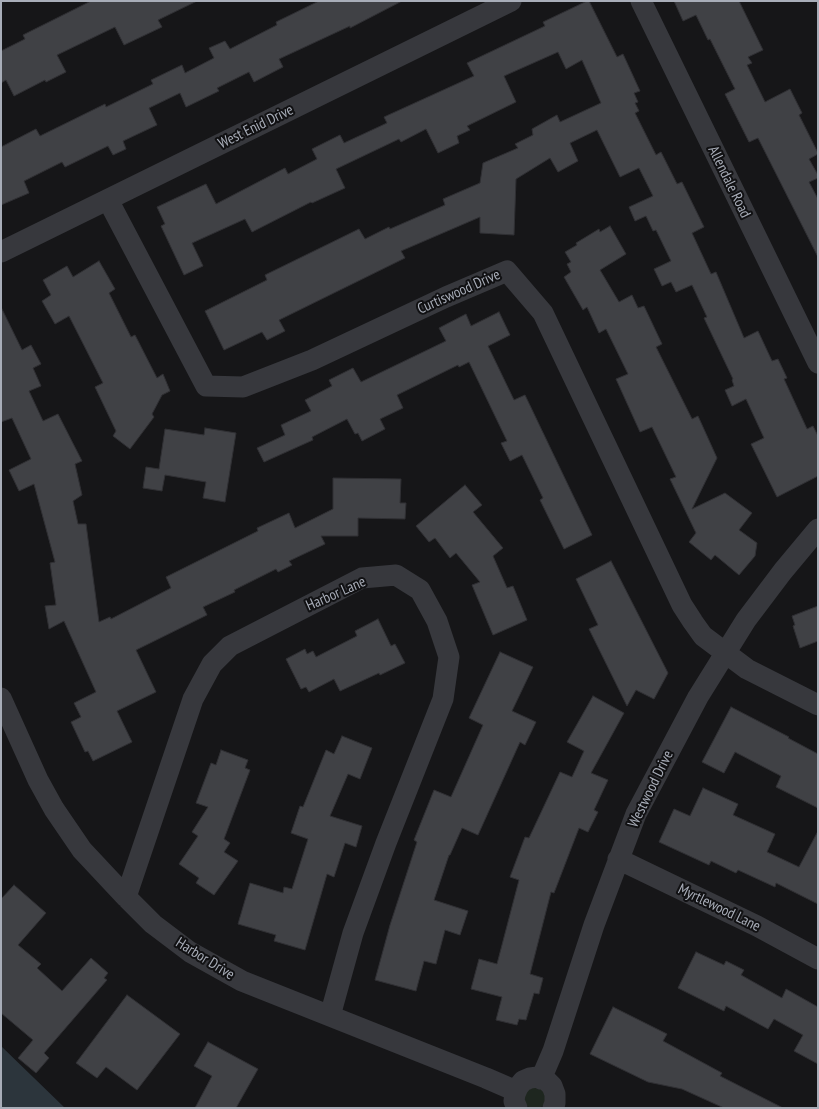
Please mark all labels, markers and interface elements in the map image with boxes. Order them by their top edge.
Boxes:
street label: West Enid Drive [216,101,296,153]
street label: Allendale Road [704,143,754,221]
street label: Curtiswood Drive [415,266,503,318]
street label: Harbor Lane [303,573,369,615]
street label: Westwood Drive [625,748,677,830]
street label: Myrtlewood Lane [675,880,763,936]
street label: Harbor Drive [172,934,238,984]

